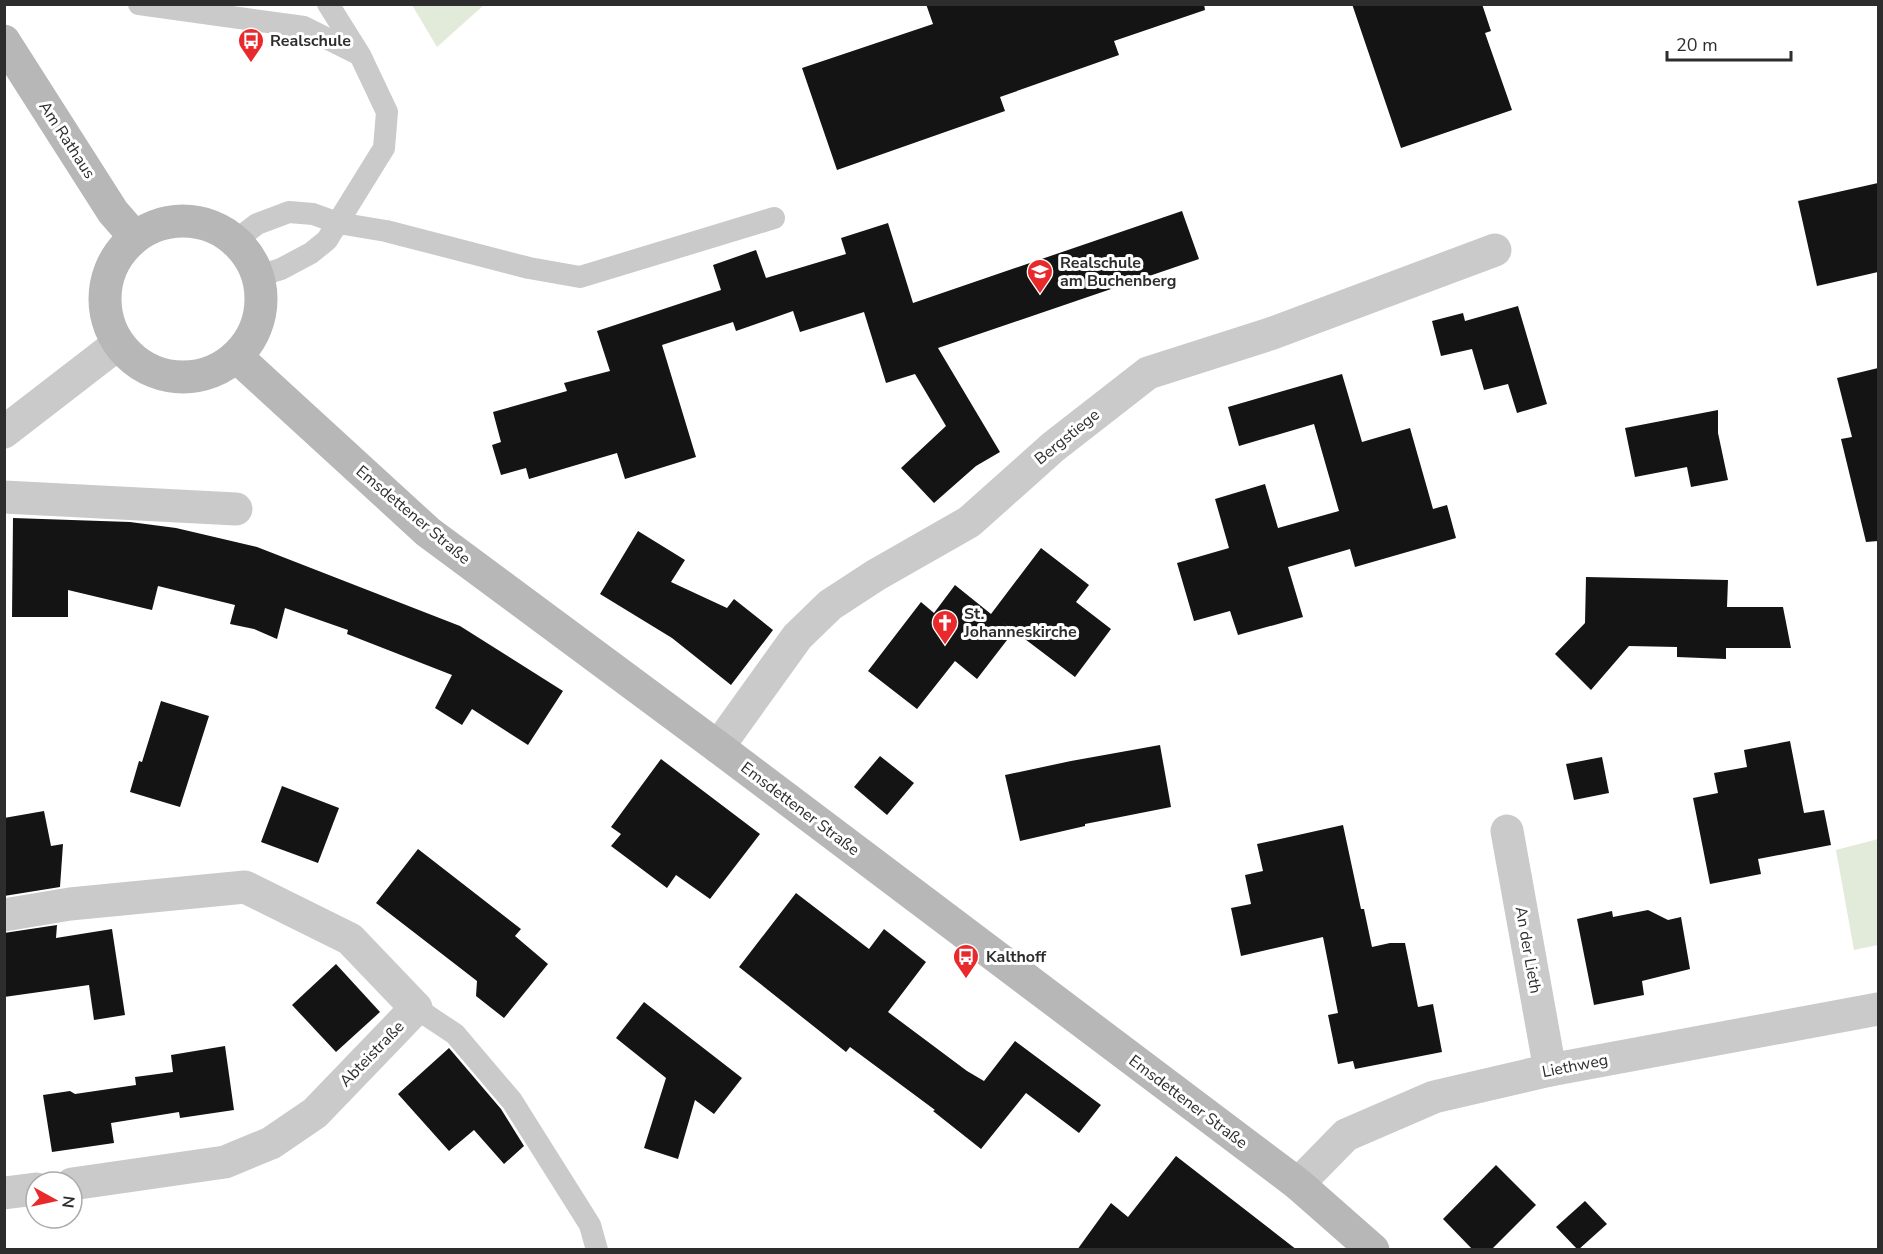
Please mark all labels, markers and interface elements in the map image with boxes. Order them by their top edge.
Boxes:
scale bar [1667,24,1792,62]
bus stop icon: Realschule [236,26,266,64]
place label: Realschule [270,30,351,52]
text: 20 m [1676,33,1718,57]
street label: Am Rathaus [34,97,100,183]
place label: Realschule am Buchenberg [1060,252,1176,292]
school or university icon: Realschule am Buchenberg [1025,257,1055,295]
street label: Bergstiege [1030,404,1104,470]
street label: Emsdettener Straße [351,461,475,569]
place label: St. Johanneskirche [963,603,1077,643]
church icon: St. Johanneskirche [930,608,960,646]
street label: Emsdettener Straße [736,757,864,861]
street label: An der Lieth [1510,905,1546,995]
bus stop icon: Kalthoff [951,942,981,980]
place label: Kalthoff [986,946,1047,968]
street label: Abteistraße [335,1016,409,1092]
street label: Liethweg [1540,1049,1610,1083]
street label: Emsdettener Straße [1124,1050,1252,1154]
north arrow [24,1170,84,1230]
text: N [56,1194,80,1209]

